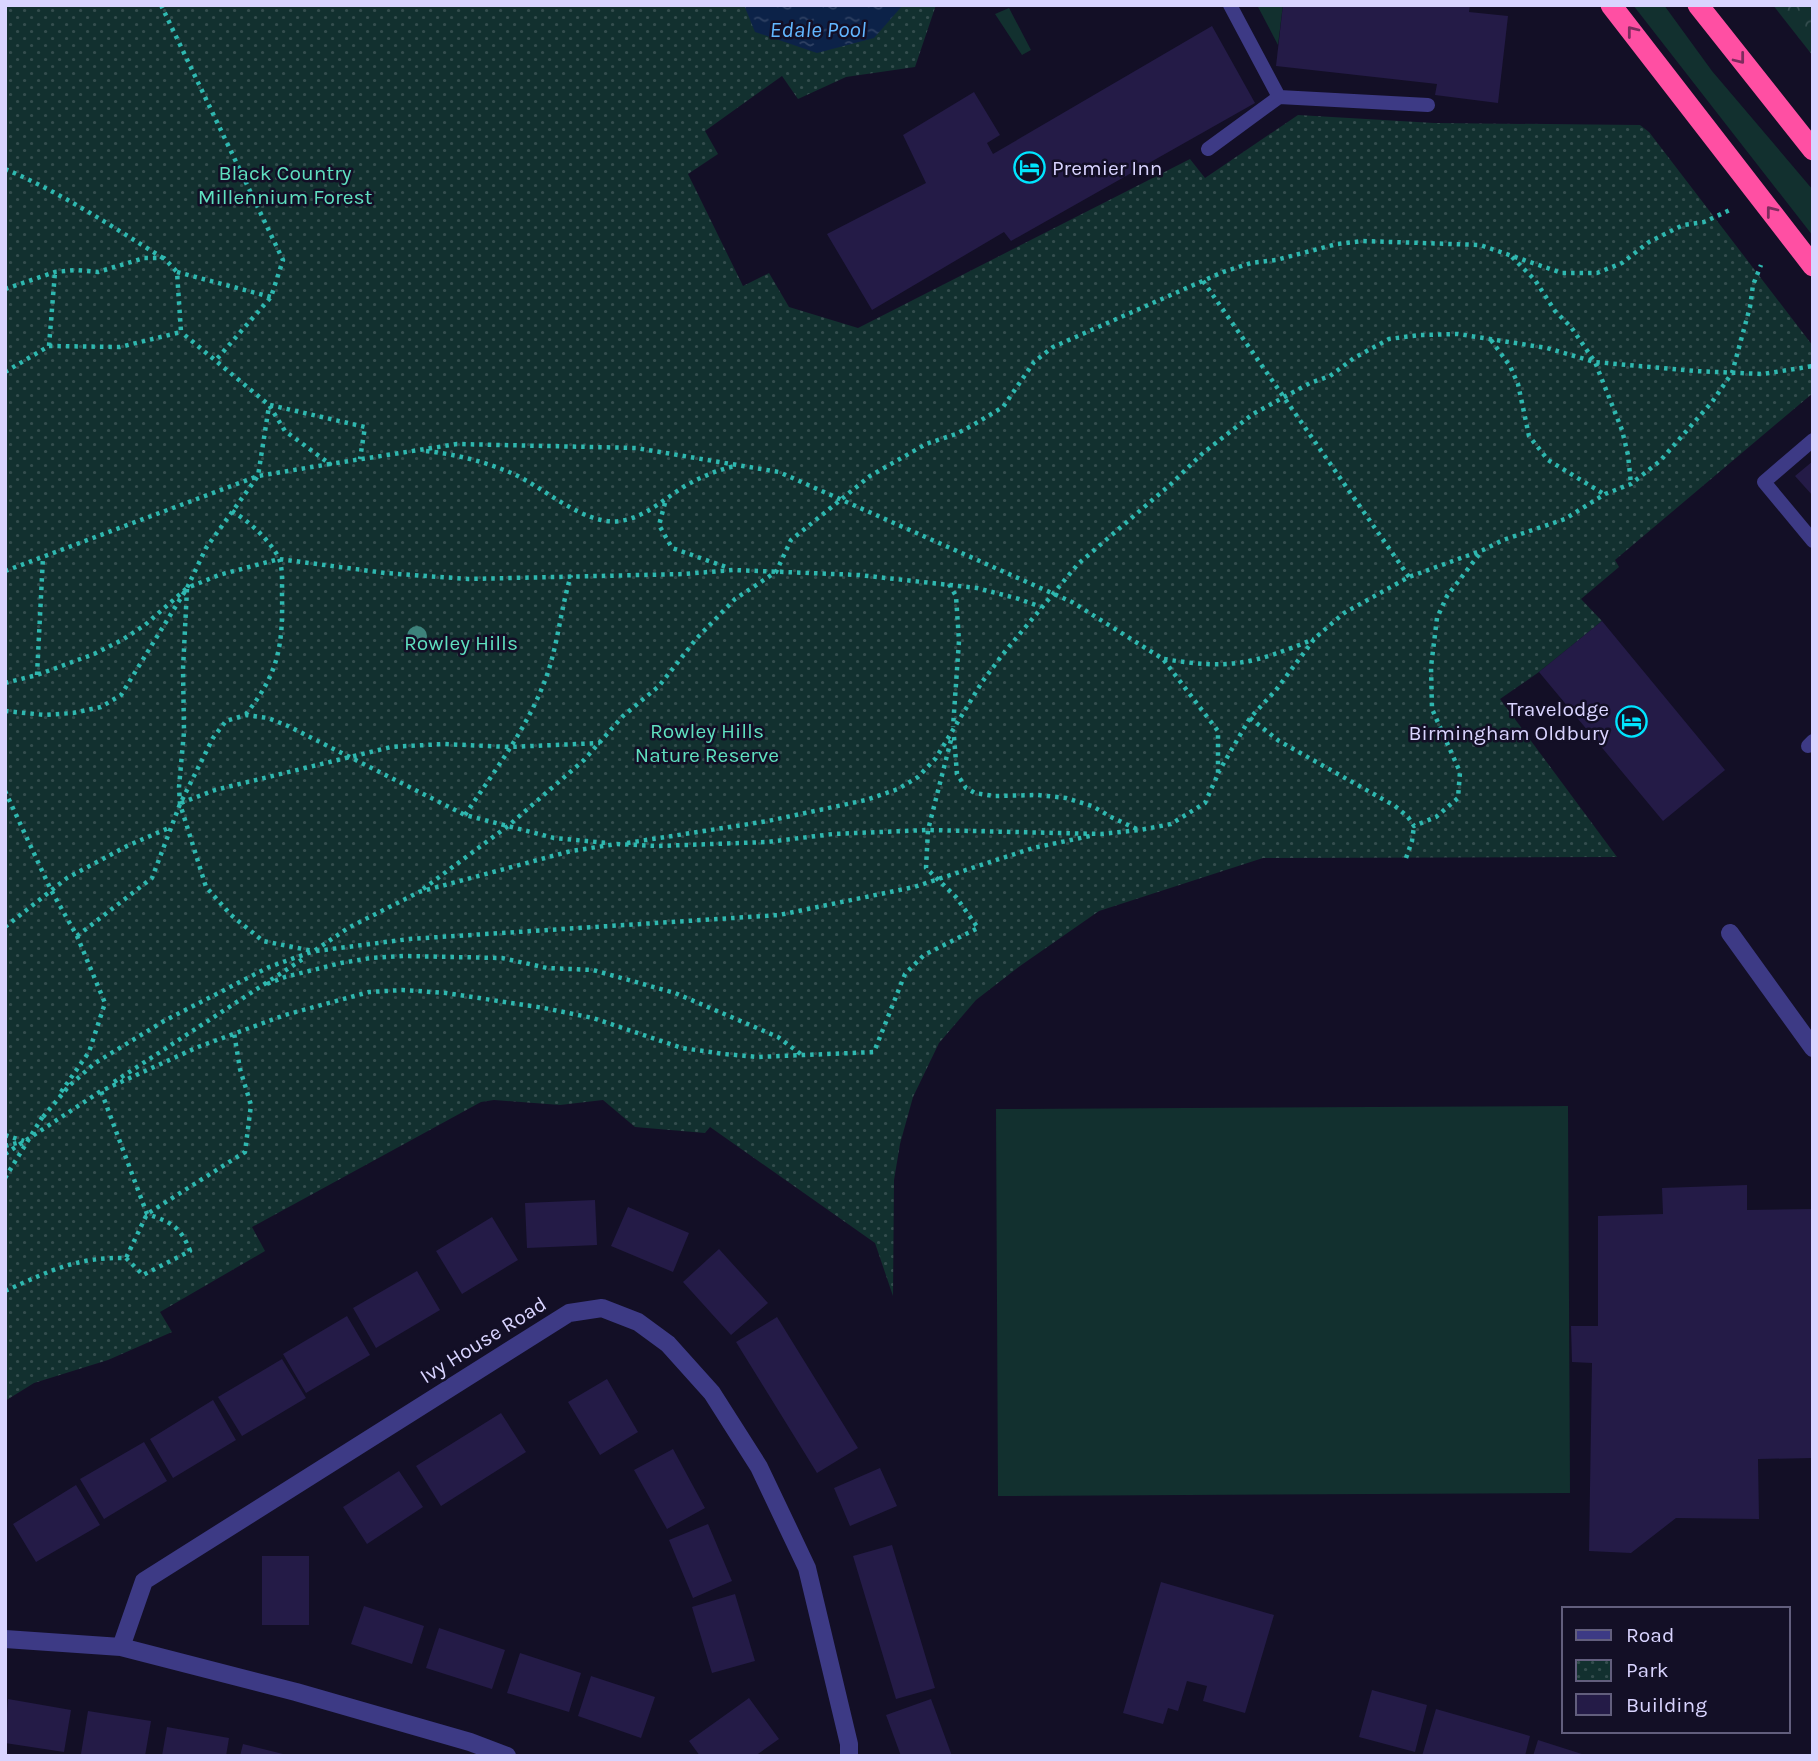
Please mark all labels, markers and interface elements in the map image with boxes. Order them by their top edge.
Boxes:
water label: Edale Pool [770,16,867,43]
one-way arrow [1628,27,1640,40]
one-way arrow [1732,51,1745,63]
hotel icon: Premier Inn [1012,151,1046,185]
place label: Premier Inn [1052,156,1163,180]
park label: Black Country Millennium Forest [198,161,372,209]
one-way arrow [1767,207,1780,219]
park label: Rowley Hills [404,631,518,655]
place label: Travelodge Birmingham Oldbury [1408,697,1609,745]
hotel icon: Travelodge Birmingham Oldbury [1615,704,1649,738]
park label: Rowley Hills Nature Reserve [635,719,779,767]
street label: Ivy House Road [415,1292,551,1388]
legend [1562,1607,1790,1733]
text: Road [1626,1623,1674,1647]
text: Park [1626,1658,1669,1682]
text: Building [1626,1693,1707,1717]

